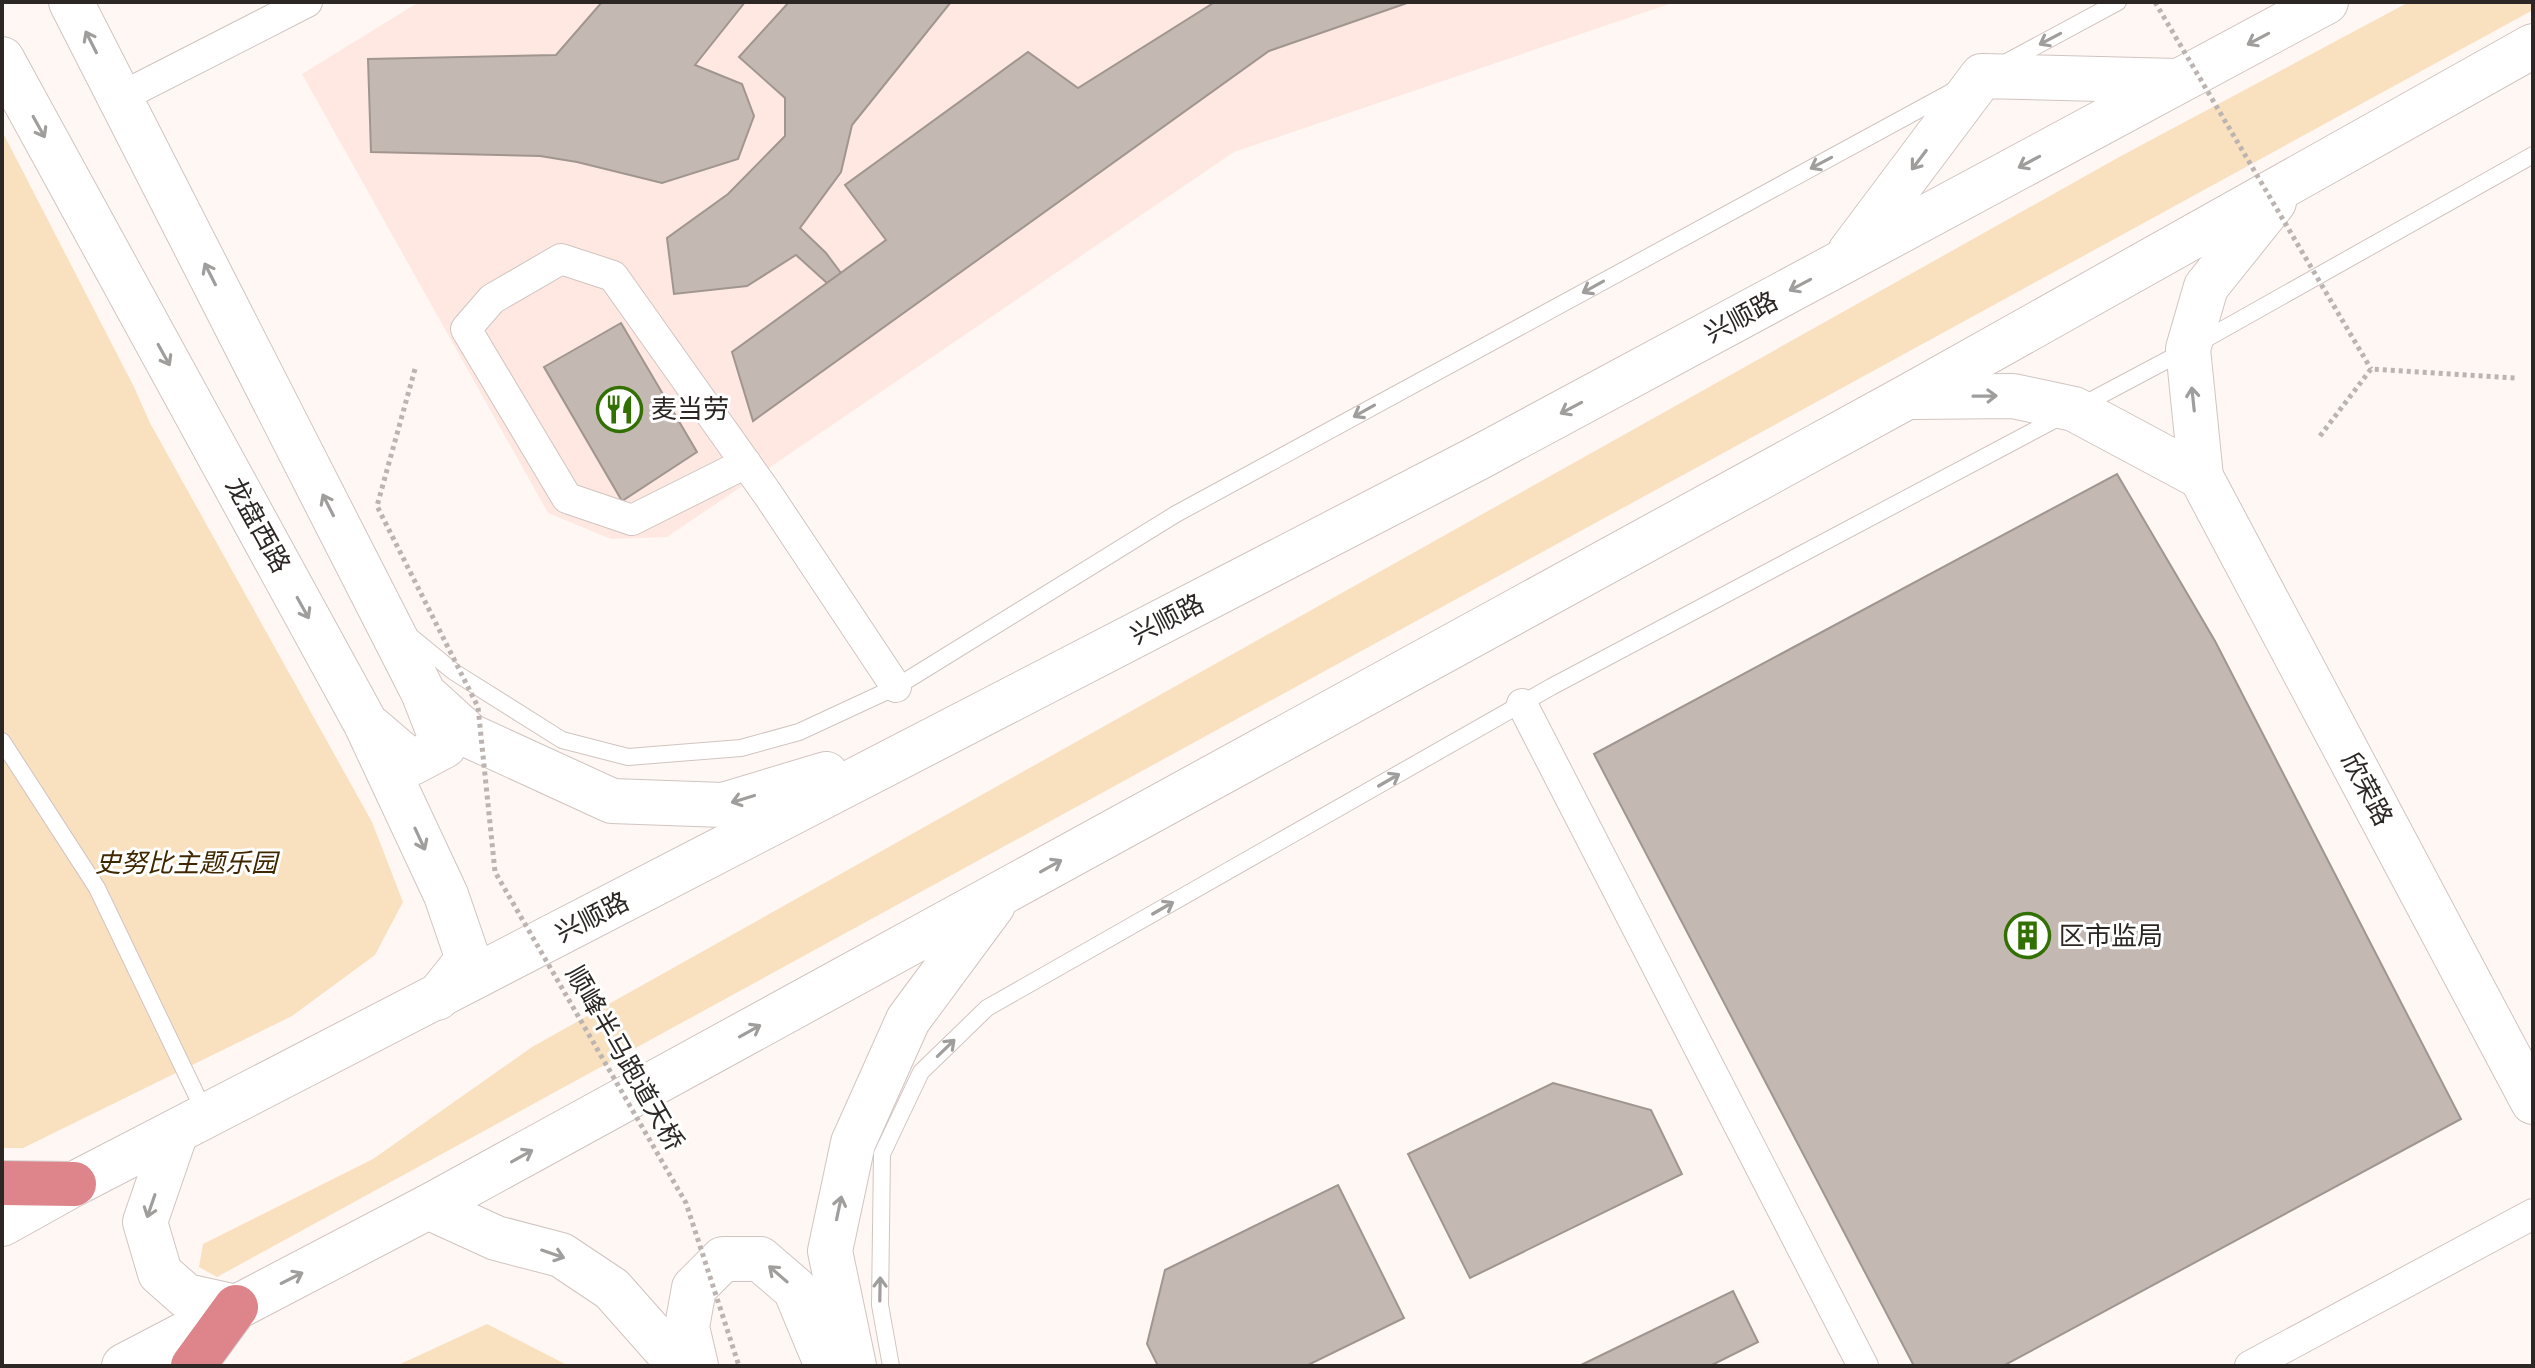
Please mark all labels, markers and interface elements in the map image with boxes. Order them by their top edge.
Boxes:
one-way arrow [83,31,99,55]
one-way arrow [2246,31,2270,47]
one-way arrow [2038,32,2062,47]
one-way arrow [32,115,48,138]
one-way arrow [1911,149,1928,170]
one-way arrow [1810,155,1833,171]
one-way arrow [2017,155,2041,170]
one-way arrow [201,262,217,286]
one-way arrow [1788,278,1812,294]
one-way arrow [1581,280,1605,295]
street label: 兴顺路 [1697,280,1783,349]
one-way arrow [157,343,173,366]
restaurant icon: 麦当劳 [596,385,644,433]
one-way arrow [2186,386,2201,413]
place label: 麦当劳 [651,388,729,425]
one-way arrow [1971,388,1998,404]
one-way arrow [1559,401,1583,417]
one-way arrow [1353,404,1376,420]
street label: 龙盘西路 [219,469,302,578]
one-way arrow [320,494,336,517]
street label: 兴顺路 [1123,583,1209,651]
one-way arrow [295,595,311,619]
street label: 欣荣路 [2335,745,2404,831]
one-way arrow [1377,771,1400,787]
one-way arrow [731,793,756,807]
one-way arrow [413,827,428,851]
park label: 史努比主题乐园 [95,842,281,879]
one-way arrow [1039,857,1063,873]
street label: 兴顺路 [548,881,634,949]
one-way arrow [1151,900,1174,916]
building icon: 区市监局 [2004,912,2052,960]
place label: 区市监局 [2059,915,2163,952]
street label: 顺峰半马跑道天桥 [559,957,695,1156]
one-way arrow [737,1023,761,1038]
one-way arrow [936,1039,956,1058]
one-way arrow [509,1148,533,1163]
one-way arrow [142,1193,157,1218]
one-way arrow [832,1195,847,1221]
one-way arrow [541,1247,566,1262]
one-way arrow [768,1266,788,1284]
one-way arrow [280,1269,303,1285]
one-way arrow [872,1276,888,1303]

